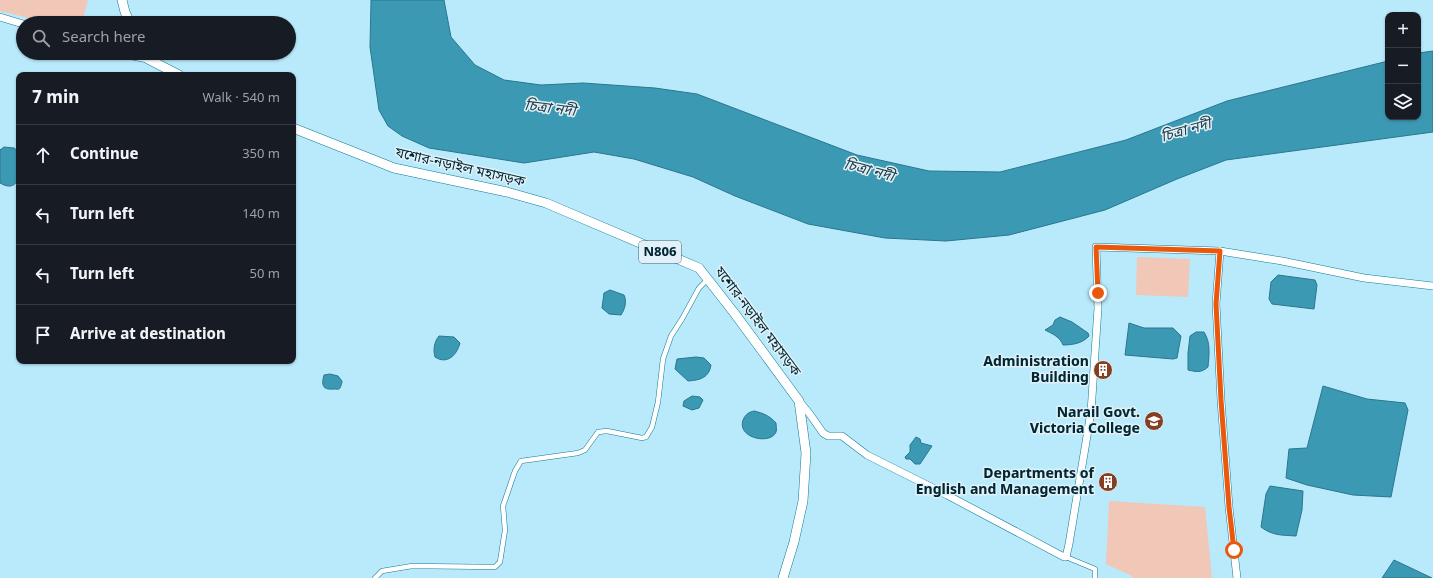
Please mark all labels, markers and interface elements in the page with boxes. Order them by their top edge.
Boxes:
map controls [1385,12,1421,120]
button: + [1385,12,1421,48]
search box [16,16,296,60]
icon: search [30,27,52,49]
text: Search here [62,28,145,48]
button: − [1385,48,1421,84]
button: layers [1385,84,1421,120]
text: 7 min [32,87,79,110]
text: Walk · 540 m [202,90,280,107]
water label: চিত্রা নদী [523,96,580,122]
water label: চিত্রা নদী [1159,114,1216,148]
icon: ahead [32,144,54,166]
street label: যশোর-নড়াইল মহাসড়ক [392,144,527,192]
text: Continue [70,145,139,165]
text: 350 m [242,146,280,163]
water label: চিত্রা নদী [842,155,899,188]
icon: left [32,204,54,226]
text: Turn left [70,205,134,225]
text: 140 m [242,206,280,223]
road number: N806 [639,241,681,263]
street label: যশোর-নড়াইল মহাসড়ক [709,263,805,381]
icon: left [32,264,54,286]
text: Turn left [70,265,134,285]
text: 50 m [250,266,280,283]
route end [1089,284,1107,302]
icon: arrive [32,324,54,346]
text: Arrive at destination [70,325,226,345]
place label: Administration Building [983,353,1089,388]
building icon: Administration Building [1092,359,1114,381]
place label: Narail Govt. Victoria College [1030,404,1140,439]
school or university icon: Narail Govt. Victoria College [1143,410,1165,432]
place label: Departments of English and Management [916,465,1094,500]
building icon: Departments of English and Management [1097,471,1119,493]
route start [1225,541,1243,559]

